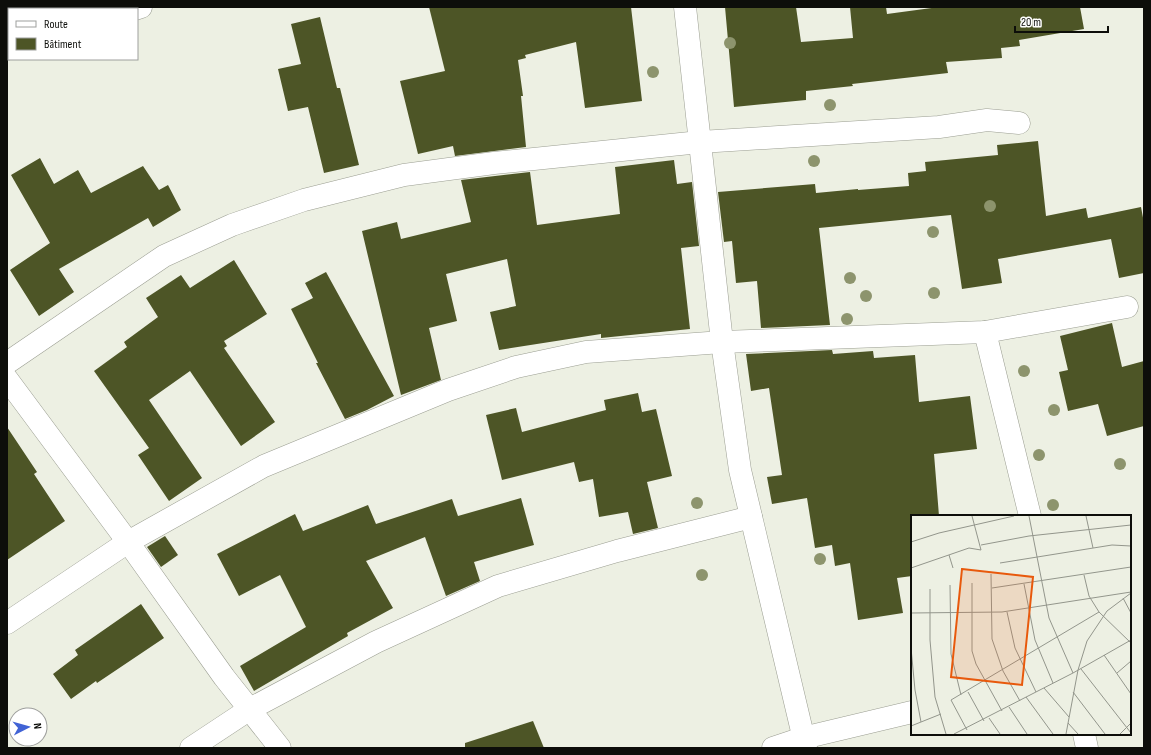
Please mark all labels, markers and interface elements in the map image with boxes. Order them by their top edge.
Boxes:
legend [8,8,138,60]
scale bar [1015,8,1108,34]
text: 20 m [1021,15,1041,30]
text: Route [44,17,68,32]
text: Bâtiment [44,37,82,52]
inset map [911,515,1131,735]
north arrow [8,707,48,747]
text: N [31,722,44,730]

